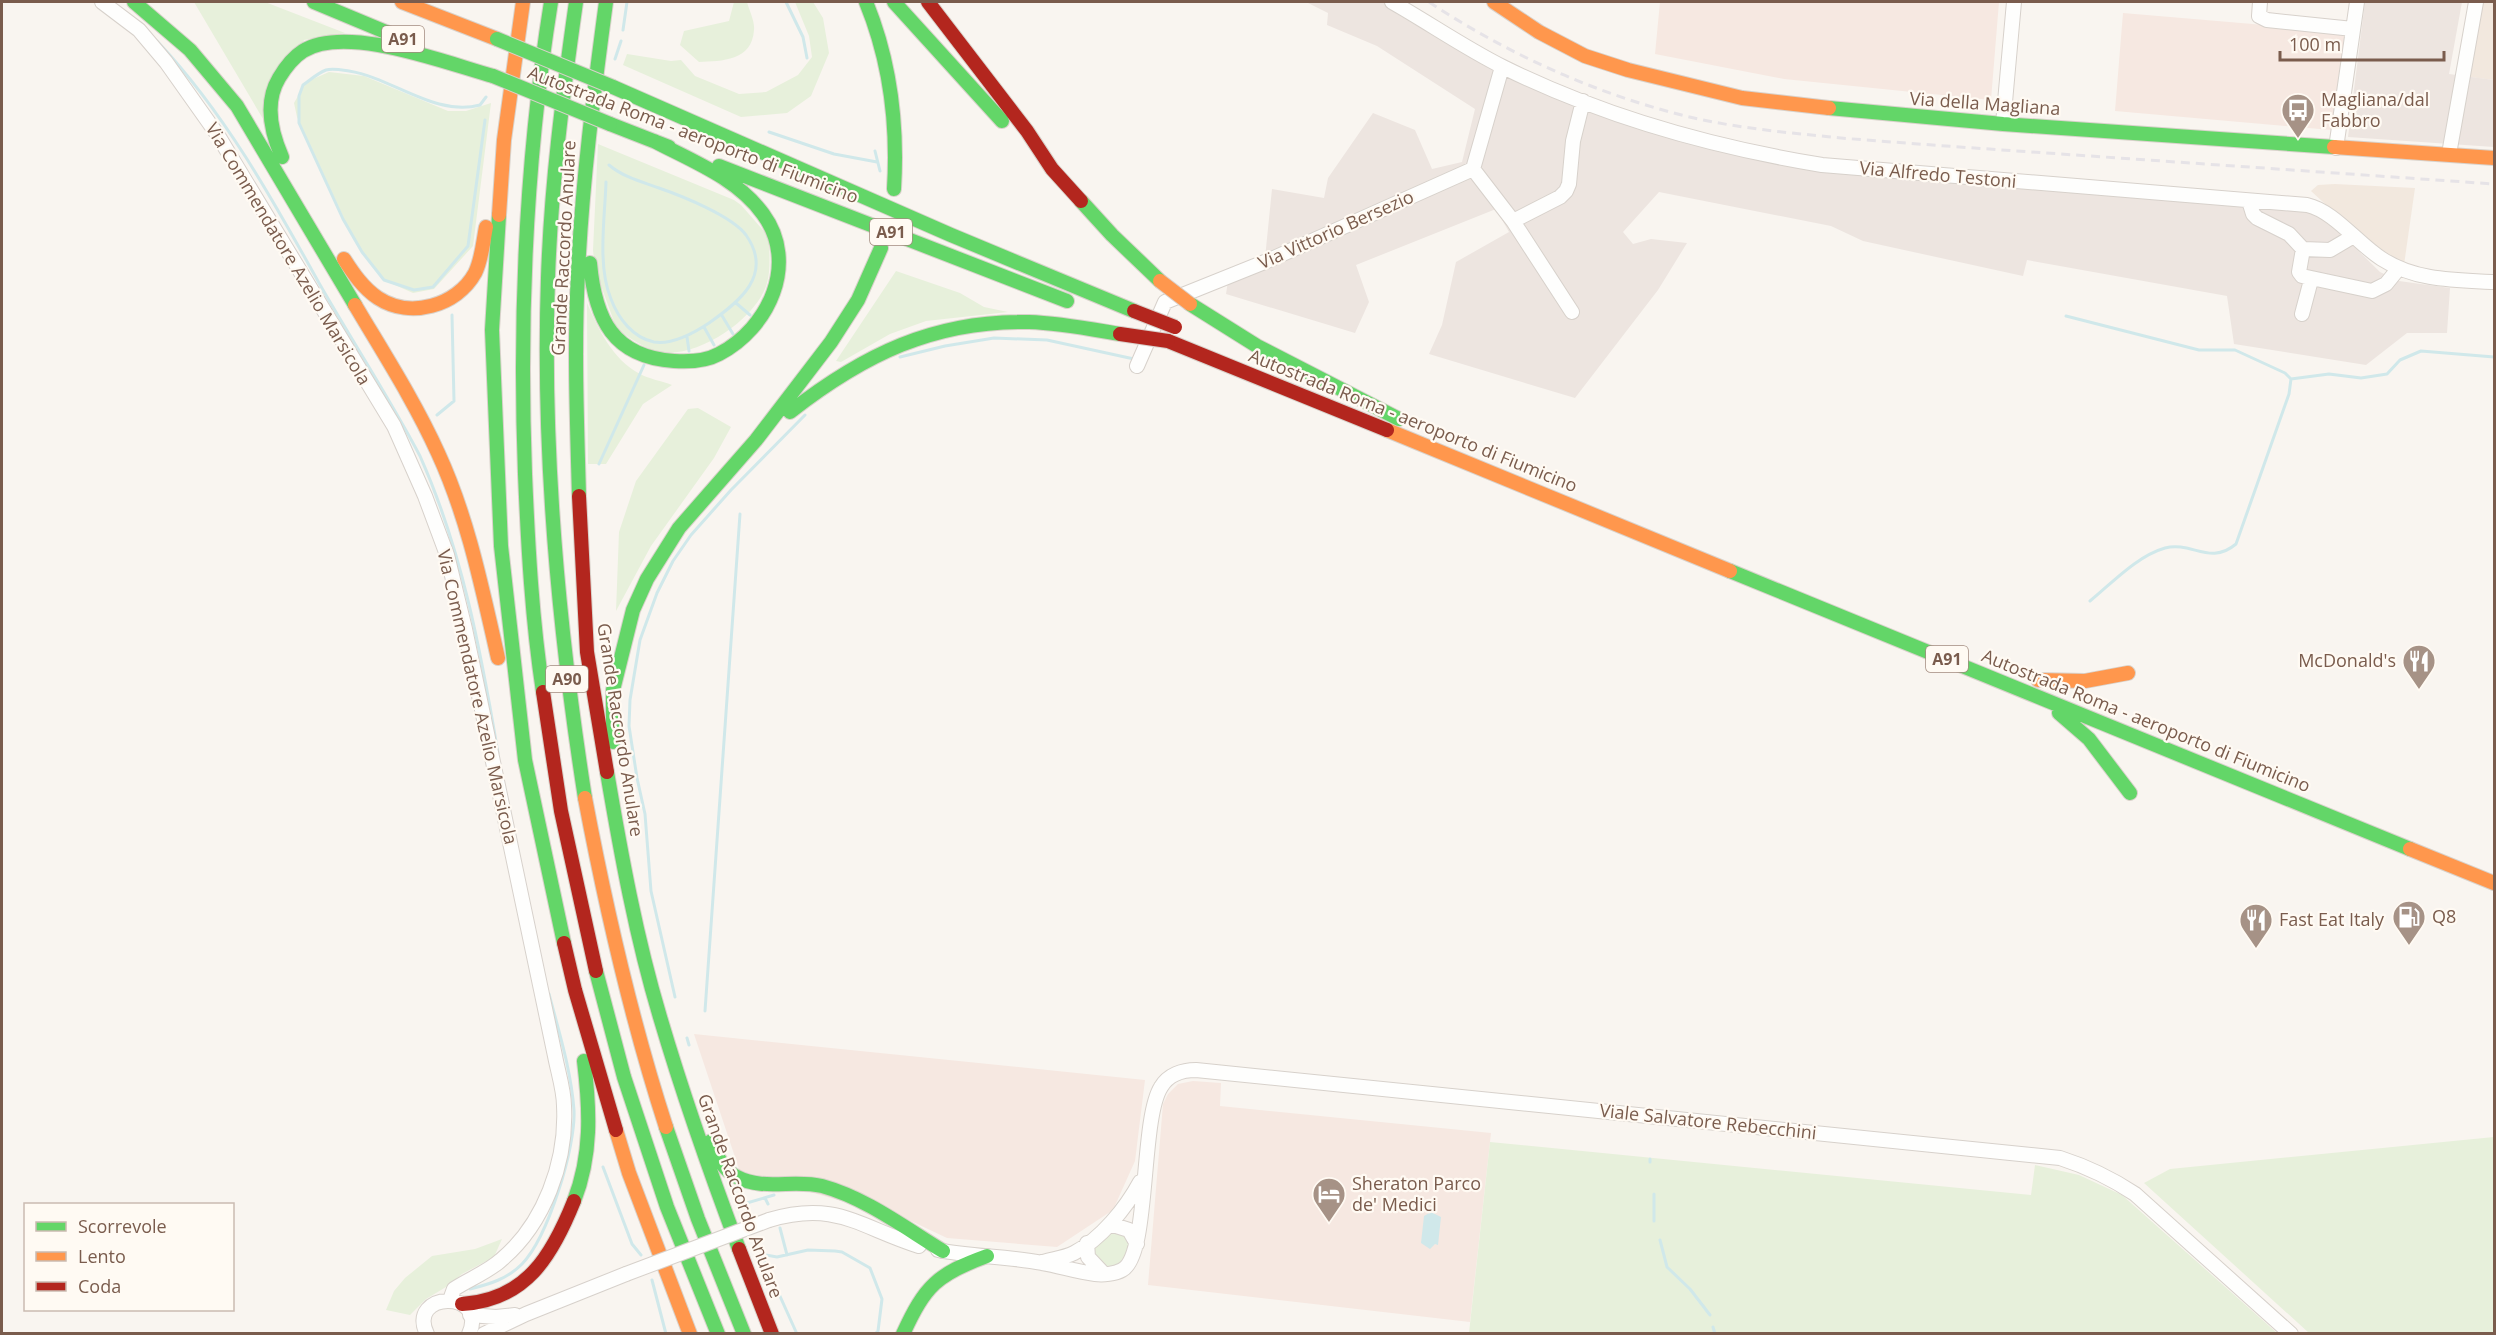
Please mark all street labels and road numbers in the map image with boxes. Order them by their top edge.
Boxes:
road number: A91 [382,26,424,52]
street label: Autostrada Roma - aeroporto di Fiumicino [525,60,862,208]
street label: Via della Magliana [1909,86,2061,120]
street label: Via Commendatore Azelio Marsicola [201,118,377,389]
street label: Grande Raccordo Anulare [545,140,581,356]
street label: Via Alfredo Testoni [1859,155,2018,193]
street label: Via Vittorio Bersezio [1254,184,1417,274]
road number: A91 [870,219,912,245]
street label: Autostrada Roma - aeroporto di Fiumicino [1246,343,1581,497]
street label: Via Commendatore Azelio Marsicola [432,547,524,847]
street label: Grande Raccordo Anulare [592,621,650,838]
street label: Autostrada Roma - aeroporto di Fiumicino [1979,643,2314,797]
road number: A91 [1926,646,1968,672]
road number: A90 [546,666,588,692]
street label: Grande Raccordo Anulare [693,1090,789,1301]
street label: Viale Salvatore Rebecchini [1598,1098,1818,1144]

